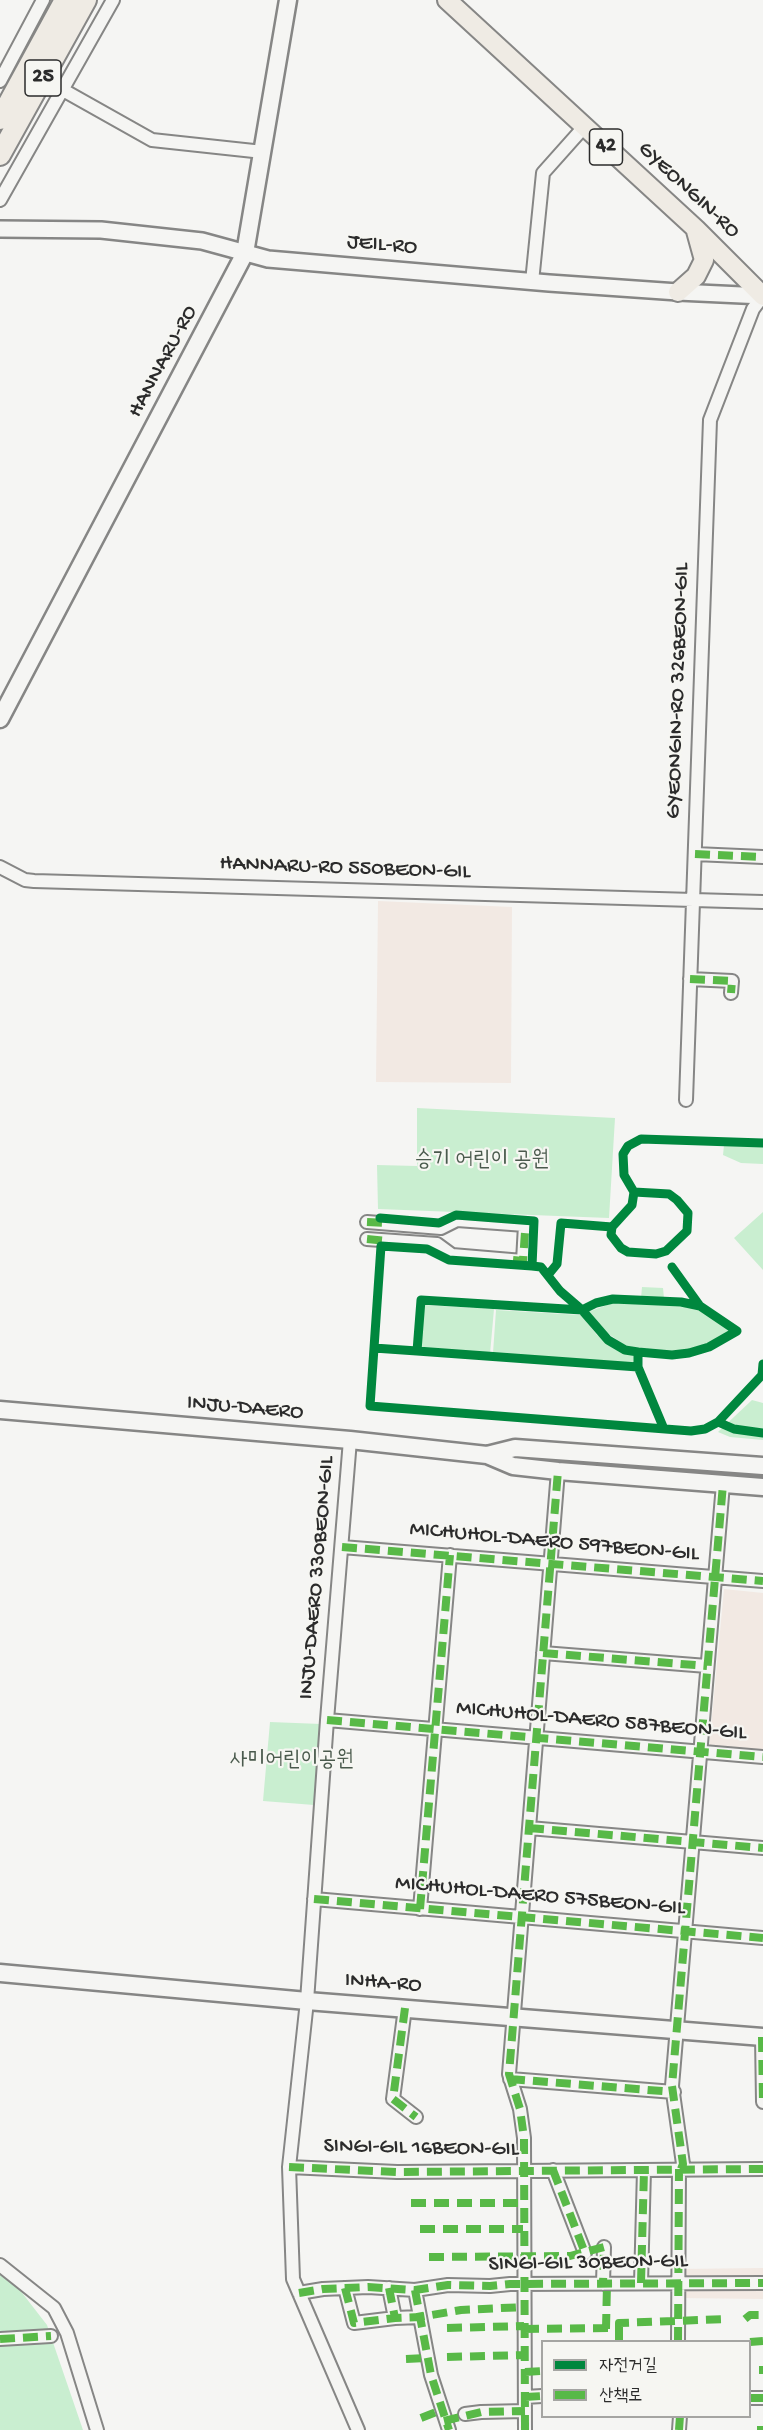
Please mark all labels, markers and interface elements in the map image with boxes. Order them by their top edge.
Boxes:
road number: 25 [25,60,61,96]
road number: 42 [590,129,622,165]
street label: GYEONGIN-RO [631,137,745,245]
street label: JEIL-RO [346,230,418,262]
street label: HANNARU-RO [123,301,205,423]
street label: GYEONGIN-RO 326BEON-GIL [661,563,697,819]
street label: HANNARU-RO 550BEON-GIL [219,851,471,887]
park label: 승기 어린이 공원 [415,1149,549,1175]
street label: INJU-DAERO [186,1391,304,1427]
street label: INJU-DAERO 330BEON-GIL [294,1455,342,1701]
street label: MICHUHOL-DAERO 597BEON-GIL [408,1517,700,1569]
street label: MICHUHOL-DAERO 587BEON-GIL [455,1696,747,1748]
park label: 사미어린이공원 [230,1749,354,1775]
street label: MICHUHOL-DAERO 575BEON-GIL [394,1871,686,1923]
street label: INHA-RO [344,1968,422,2000]
street label: SINGI-GIL 16BEON-GIL [323,2134,519,2164]
street label: SINGI-GIL 30BEON-GIL [488,2249,688,2279]
legend [541,2340,751,2418]
text: 자전거길 [599,2356,657,2377]
text: 산책로 [599,2386,642,2407]

